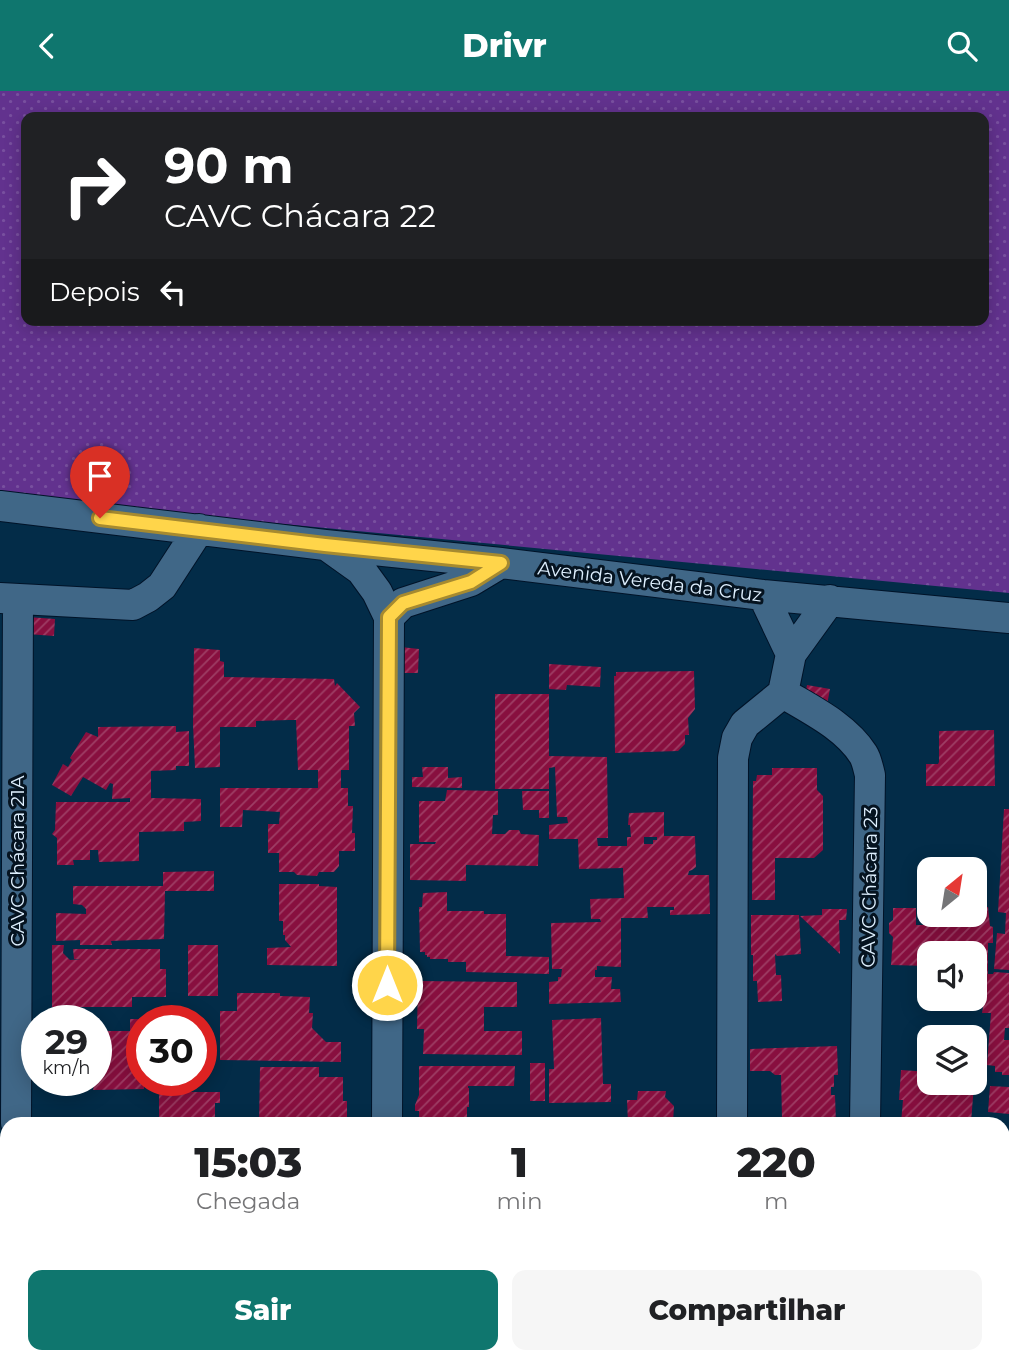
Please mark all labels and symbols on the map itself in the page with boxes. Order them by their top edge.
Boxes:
pin [70,446,130,518]
street label: Avenida Vereda da Cruz [536,556,763,607]
street label: CAVC Chácara 21A [6,775,29,947]
street label: CAVC Chácara 23 [857,806,882,968]
north arrow [917,857,987,927]
position arrow [350,948,424,1022]
speed limit sign: 30 [126,1005,217,1096]

